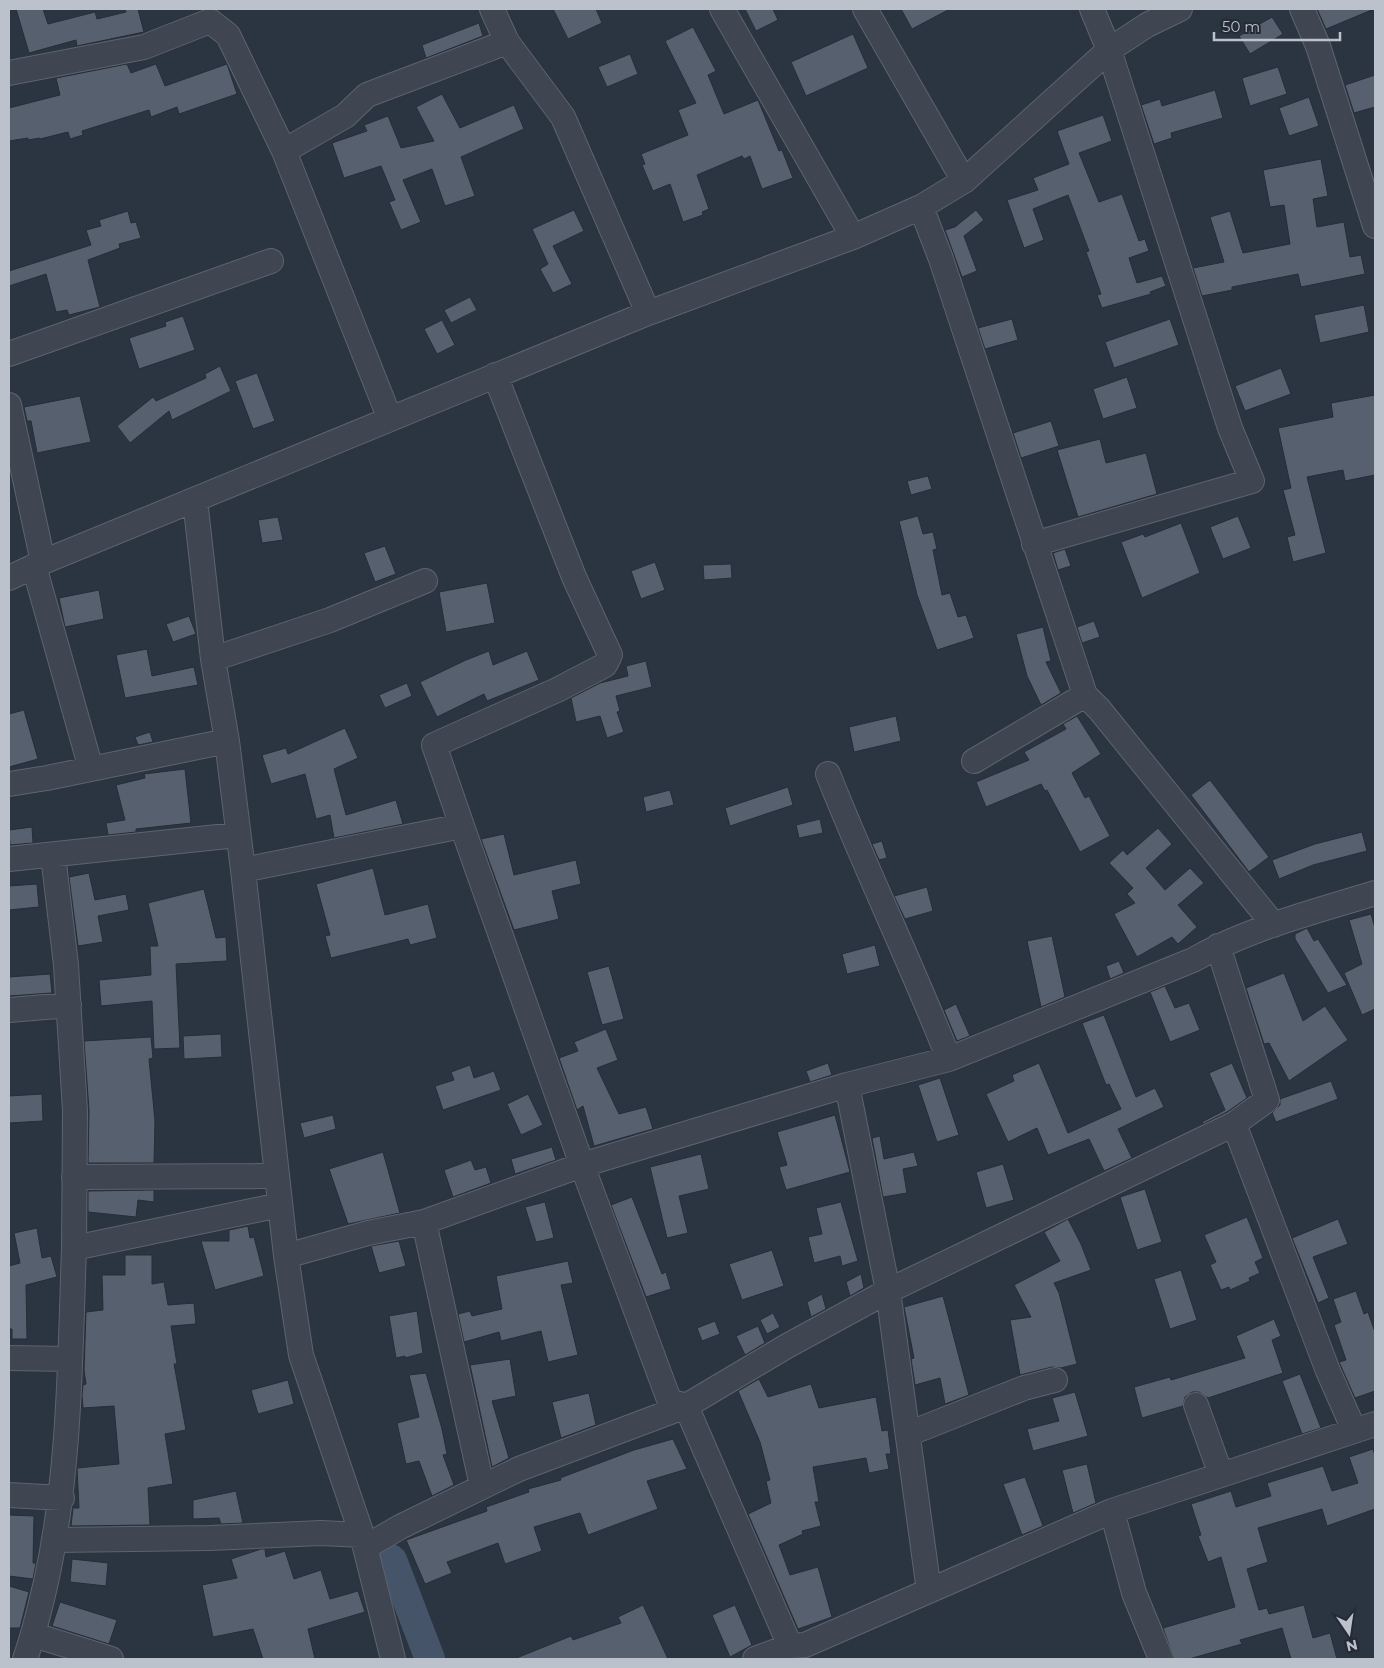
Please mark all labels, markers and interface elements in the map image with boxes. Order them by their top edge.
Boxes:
scale bar [1214,10,1340,42]
text: 50 m [1222,17,1260,36]
north arrow [1324,1608,1374,1658]
text: N [1344,1636,1359,1656]

